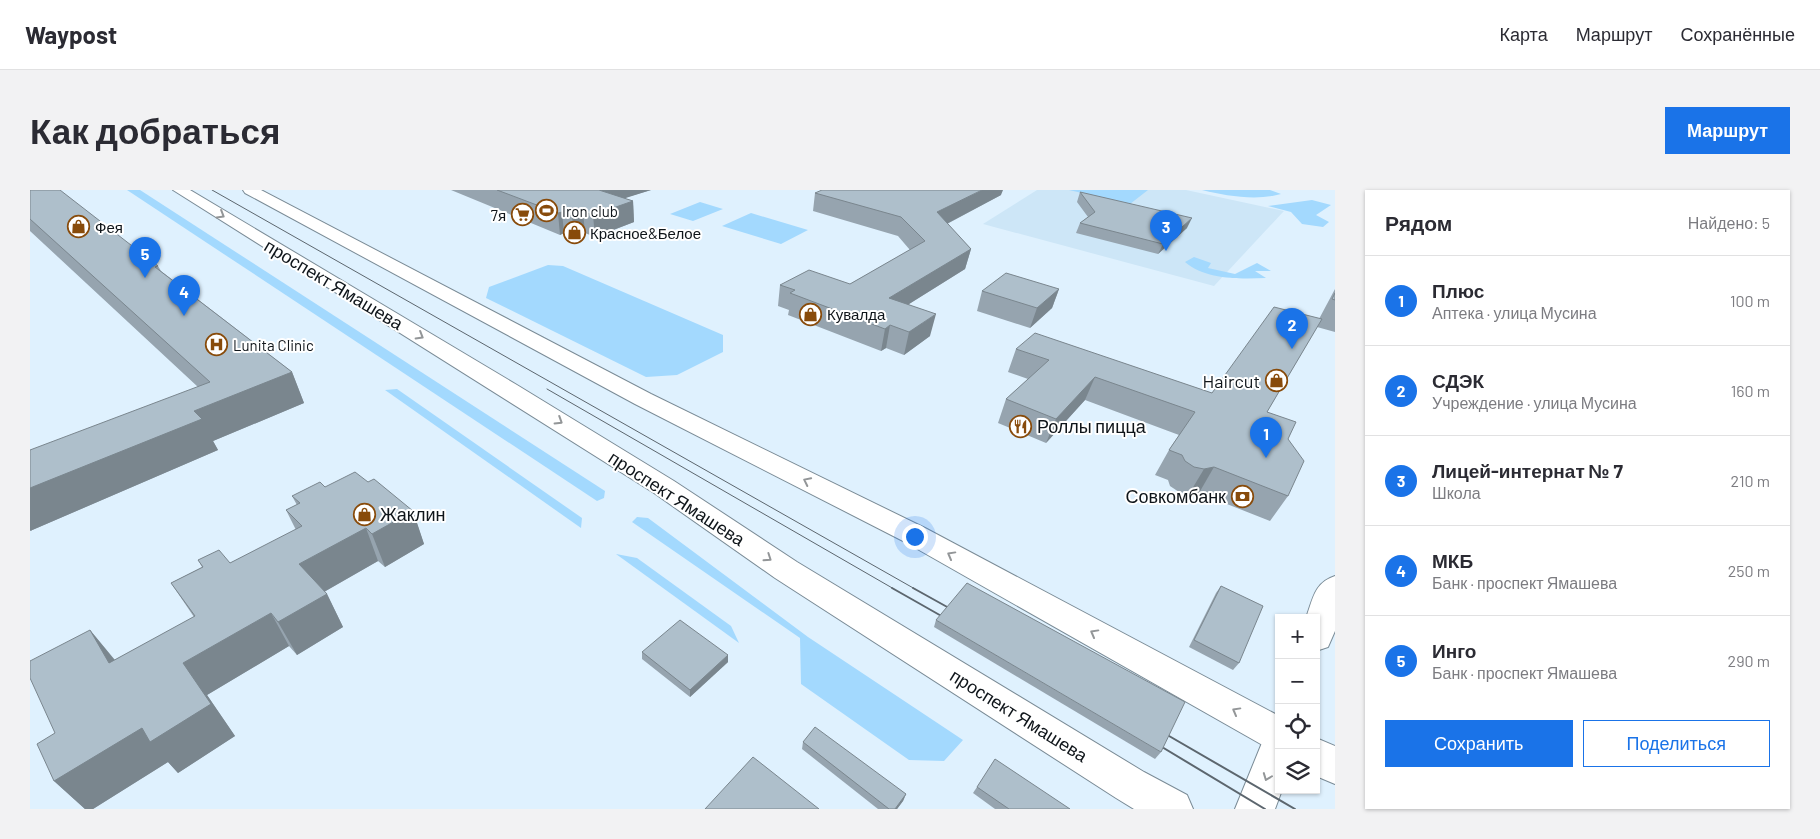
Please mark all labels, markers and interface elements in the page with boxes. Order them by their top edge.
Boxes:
text: Waypost [25,20,117,49]
text: Карта [1500,23,1548,45]
text: Маршрут [1576,23,1652,45]
text: Сохранённые [1680,23,1795,45]
button: Маршрут [1665,107,1790,154]
text: Как добраться [30,109,280,151]
sports icon: Iron club [534,199,558,223]
place label: Iron club [562,202,618,220]
supermarket icon: 7я [510,203,534,227]
place label: 7я [491,206,506,224]
one-way arrow [216,209,225,219]
pin: 3 [1150,210,1182,251]
text: Рядом [1385,210,1452,235]
text: Найдено: 5 [1688,213,1770,232]
shop icon: Фея [67,215,91,239]
place label: Фея [95,218,123,236]
shop icon: Красное&Белое [562,221,586,245]
place label: Красное&Белое [590,224,701,242]
street label: проспект Ямашева [261,234,408,335]
pin: 5 [129,237,161,278]
pin: 4 [168,275,200,316]
text: Плюс [1432,279,1484,302]
text: 1 [1398,291,1404,310]
text: 100 m [1730,291,1770,310]
shop icon: Кувалда [799,302,823,326]
text: Аптека · улица Мусина [1432,303,1597,322]
place label: Кувалда [827,305,886,323]
pin: 2 [1276,308,1308,349]
one-way arrow [415,329,424,339]
hospital icon: Lunita Clinic [205,333,229,357]
place label: Lunita Clinic [233,336,314,354]
shop icon: Haircut [1264,369,1288,393]
text: СДЭК [1432,369,1484,392]
place label: Haircut [1202,370,1260,392]
text: 2 [1397,381,1405,400]
text: 160 m [1731,381,1770,400]
text: Учреждение · улица Мусина [1432,393,1637,412]
restaurant icon: Роллы пицца [1009,414,1033,438]
one-way arrow [553,415,562,424]
place label: Роллы пицца [1037,415,1147,437]
pin: 1 [1250,417,1282,458]
street label: проспект Ямашева [605,446,750,551]
text: Лицей-интернат № 7 [1432,459,1623,482]
text: 3 [1397,471,1405,490]
text: 210 m [1731,471,1770,490]
one-way arrow [803,477,812,487]
text: Школа [1432,483,1481,502]
bank icon: Совкомбанк [1230,484,1254,508]
place label: Совкомбанк [1125,485,1226,507]
shop icon: Жаклин [352,502,376,526]
place label: Жаклин [380,503,445,525]
your location [902,524,928,550]
text: МКБ [1432,549,1473,572]
one-way arrow [948,551,957,561]
one-way arrow [762,552,772,561]
text: 4 [1396,561,1406,580]
text: 250 m [1728,561,1770,580]
text: Банк · проспект Ямашева [1432,573,1617,592]
map controls [1275,614,1320,794]
button: + [1275,614,1320,659]
one-way arrow [1090,629,1099,639]
text: Инго [1432,639,1476,662]
text: 5 [1397,651,1405,670]
text: 290 m [1728,651,1770,670]
button: − [1275,659,1320,704]
text: Банк · проспект Ямашева [1432,663,1617,682]
street label: проспект Ямашева [946,664,1093,767]
button: locate [1275,704,1320,749]
one-way arrow [1232,708,1241,718]
button: Сохранить [1385,720,1573,767]
button: Поделиться [1583,720,1770,767]
button: layers [1275,749,1320,794]
one-way arrow [1263,772,1273,781]

